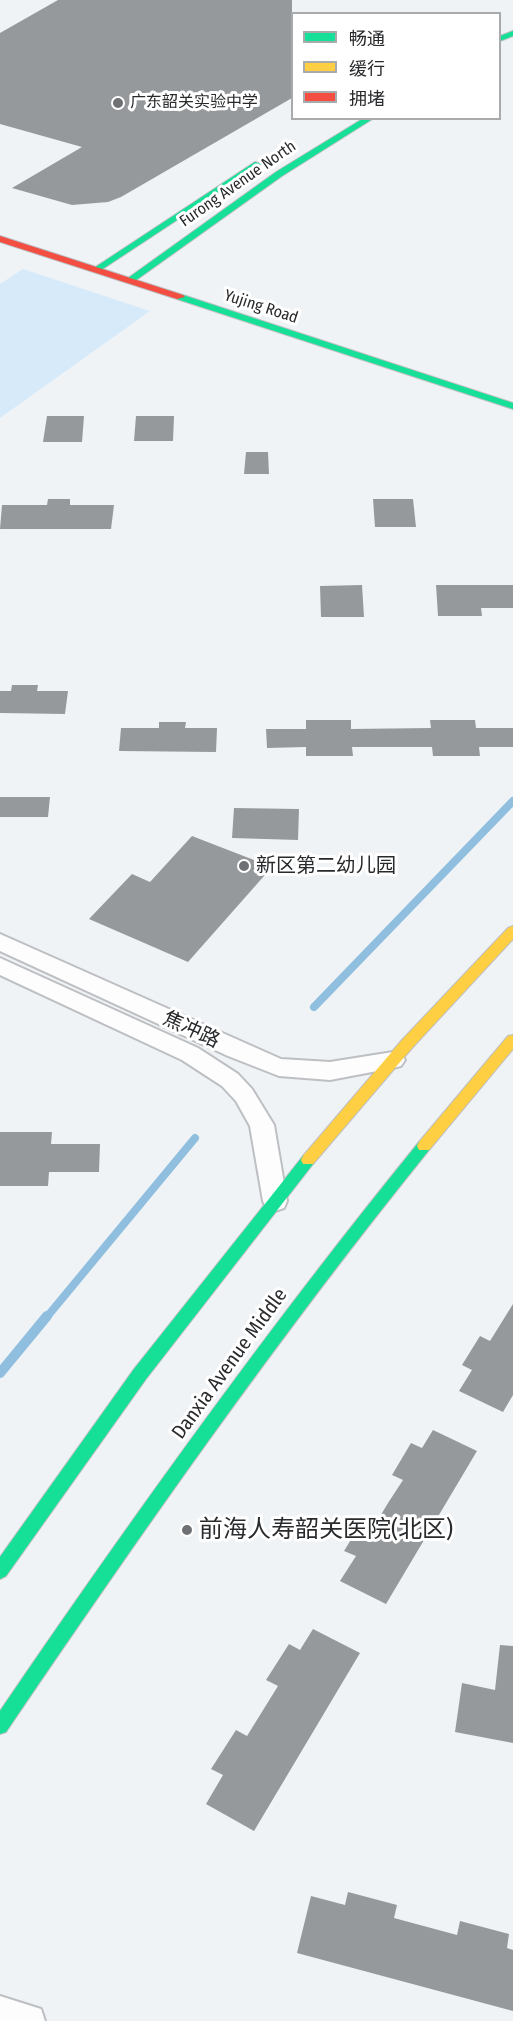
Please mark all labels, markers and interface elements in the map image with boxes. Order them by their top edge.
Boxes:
legend [291,12,501,120]
text: 畅通 [349,28,385,50]
text: 缓行 [349,58,385,80]
text: 拥堵 [349,88,385,110]
place label: 广东韶关实验中学 [130,93,258,113]
marker: 广东韶关实验中学 [111,96,125,110]
street label: Furong Avenue North [176,137,300,231]
street label: Yujing Road [222,286,300,328]
place label: 新区第二幼儿园 [256,854,396,878]
marker: 新区第二幼儿园 [237,859,251,873]
street label: 焦冲路 [159,1006,223,1054]
street label: Danxia Avenue Middle [167,1284,293,1444]
place label: 前海人寿韶关医院(北区) [199,1516,453,1544]
marker: 前海人寿韶关医院(北区) [180,1523,194,1537]

